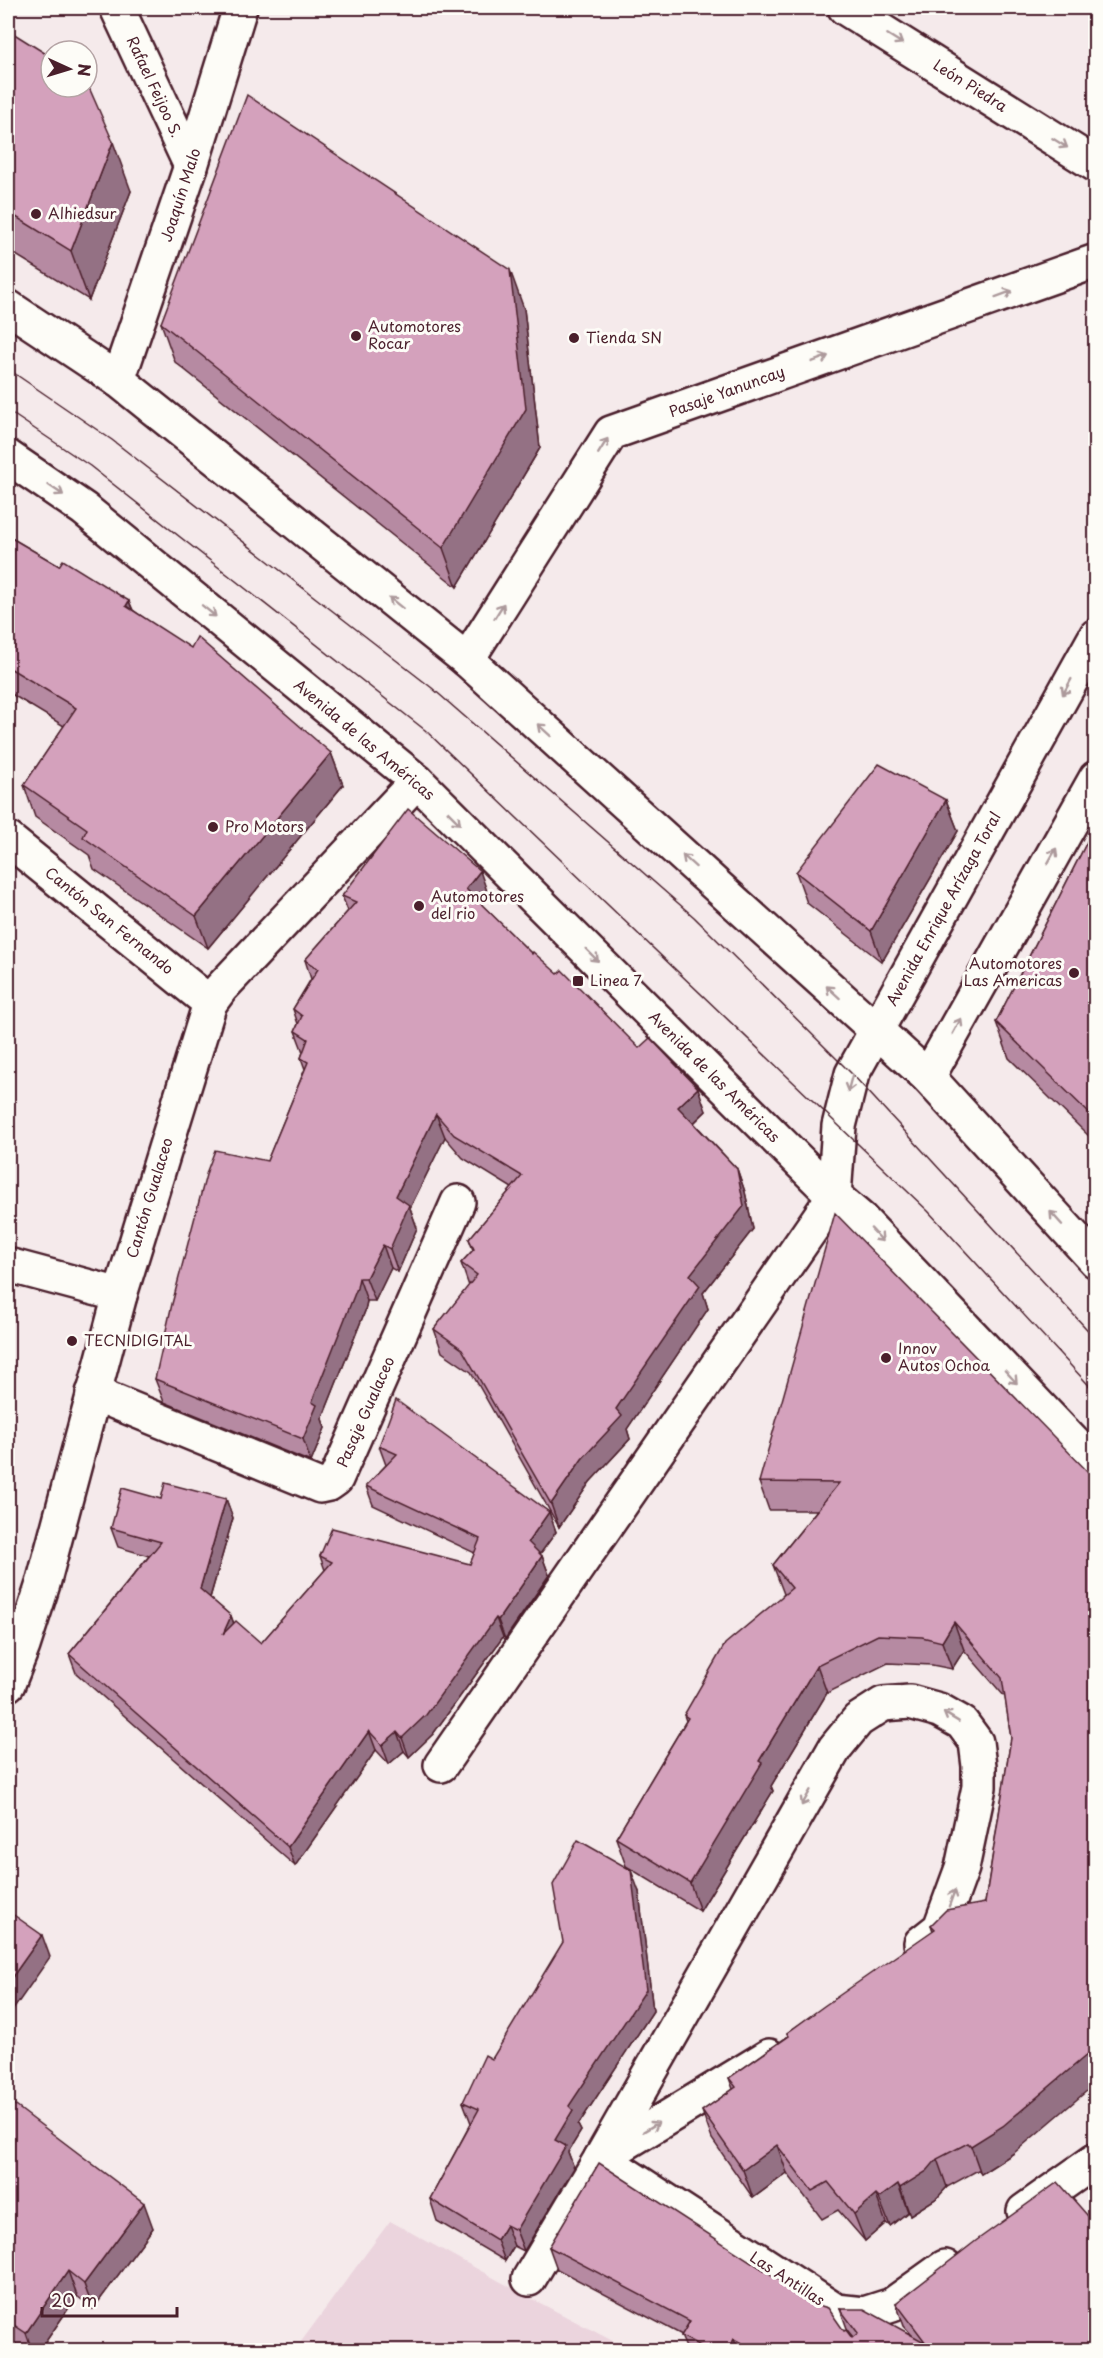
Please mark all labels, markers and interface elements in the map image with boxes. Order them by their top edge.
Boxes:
street label: Rafael Feijoo S. [122,32,189,141]
one-way arrow [886,33,903,45]
north arrow [39,39,99,99]
street label: León Piedra [929,53,1013,117]
text: N [73,63,97,77]
one-way arrow [1051,137,1068,149]
street label: Joaquín Malo [154,145,206,244]
place label: Alhiedsur [48,201,117,224]
marker: Alhiedsur [29,207,43,221]
one-way arrow [994,287,1013,298]
place label: Automotores Rocar [368,314,461,354]
place label: Tienda SN [586,325,662,348]
marker: Automotores Rocar [349,329,363,343]
marker: Tienda SN [567,331,581,345]
one-way arrow [810,352,829,363]
street label: Pasaje Yanuncay [665,359,788,422]
one-way arrow [597,438,609,455]
one-way arrow [47,484,64,496]
one-way arrow [389,597,405,610]
one-way arrow [493,603,505,620]
one-way arrow [201,604,216,618]
street label: Avenida de las Américas [290,673,440,805]
one-way arrow [1061,678,1073,695]
one-way arrow [537,723,552,737]
street label: Avenida Enrique Arízaga Toral [880,807,1006,1009]
one-way arrow [446,811,461,825]
place label: Pro Motors [225,814,304,837]
marker: Pro Motors [206,820,220,834]
one-way arrow [1046,848,1058,865]
one-way arrow [682,854,697,868]
street label: Cantón San Fernando [41,861,179,979]
place label: Automotores del rio [431,884,524,924]
marker: Automotores del rio [412,899,426,913]
one-way arrow [585,948,600,963]
place label: Automotores Las Americas [964,951,1062,991]
marker: Automotores Las Americas [1067,966,1081,980]
place label: Linea 7 [590,968,642,991]
marker: Linea 7 [571,974,585,988]
one-way arrow [826,985,841,999]
street label: Avenida de las Américas [644,1005,786,1147]
one-way arrow [951,1018,963,1035]
one-way arrow [843,1073,855,1092]
street label: Cantón Gualaceo [119,1134,178,1261]
one-way arrow [1049,1211,1063,1226]
one-way arrow [870,1227,884,1242]
place label: TECNIDIGITAL [84,1328,193,1351]
marker: TECNIDIGITAL [65,1334,79,1348]
place label: Innov Autos Ochoa [898,1336,990,1376]
marker: Innov Autos Ochoa [879,1351,893,1365]
street label: Pasaje Gualaceo [330,1352,399,1470]
one-way arrow [1004,1369,1018,1384]
one-way arrow [943,1711,960,1723]
one-way arrow [800,1789,812,1806]
one-way arrow [948,1889,959,1908]
one-way arrow [642,2121,659,2133]
street label: Las Antillas [746,2245,830,2311]
scale bar [42,2280,177,2318]
text: 20 m [51,2286,97,2313]

